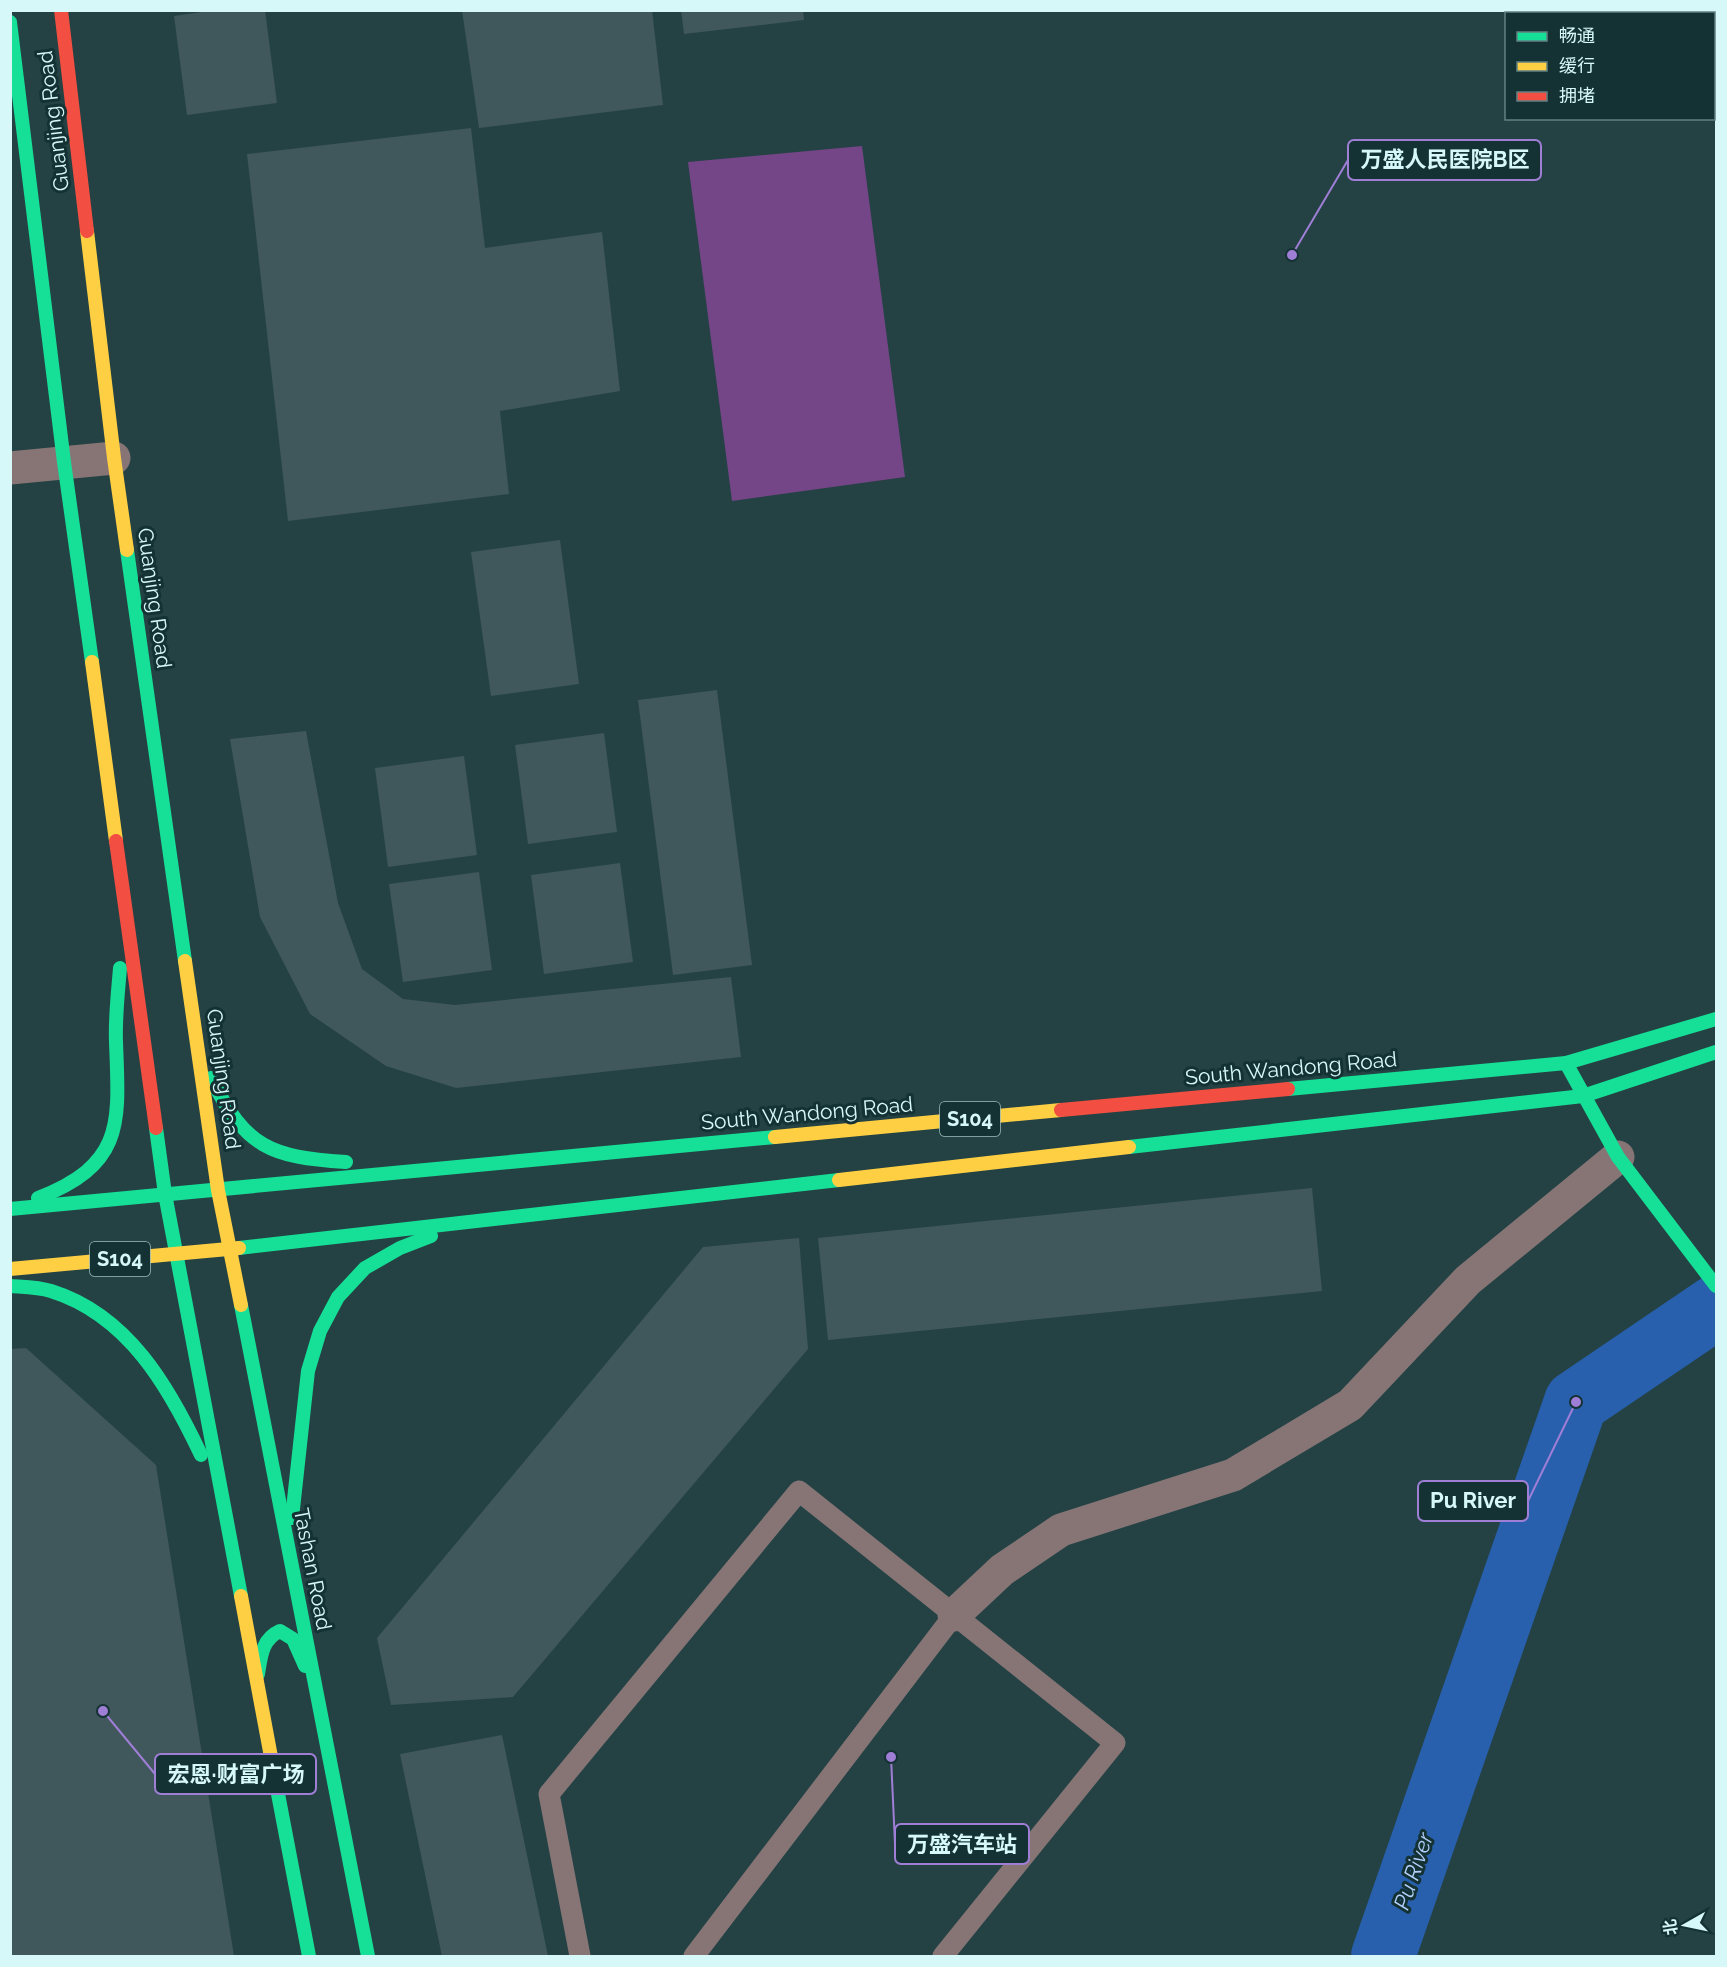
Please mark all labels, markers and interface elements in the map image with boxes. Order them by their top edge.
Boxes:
legend [1505,12,1715,120]
text: 畅通 [1559,25,1595,46]
street label: Guanjing Road [32,49,74,193]
text: 缓行 [1559,55,1595,76]
text: 拥堵 [1559,85,1595,106]
callout: 万盛人民医院B区 [1348,140,1541,180]
text: 万盛人民医院B区 [1361,146,1529,172]
street label: Guanjing Road [133,526,177,670]
street label: Guanjing Road [202,1007,246,1151]
street label: South Wandong Road [1184,1046,1398,1090]
street label: South Wandong Road [700,1091,914,1135]
road number: S104 [940,1102,1000,1136]
road number: S104 [90,1242,150,1276]
callout: Pu River [1418,1481,1528,1521]
text: Pu River [1430,1487,1517,1513]
street label: Tashan Road [289,1506,337,1632]
callout: 宏恩·财富广场 [155,1754,316,1794]
text: 宏恩·财富广场 [168,1761,304,1787]
callout: 万盛汽车站 [895,1824,1029,1864]
water label: Pu River [1388,1828,1439,1913]
text: 万盛汽车站 [907,1831,1017,1857]
north arrow [1655,1895,1715,1955]
text: 北 [1660,1918,1681,1937]

